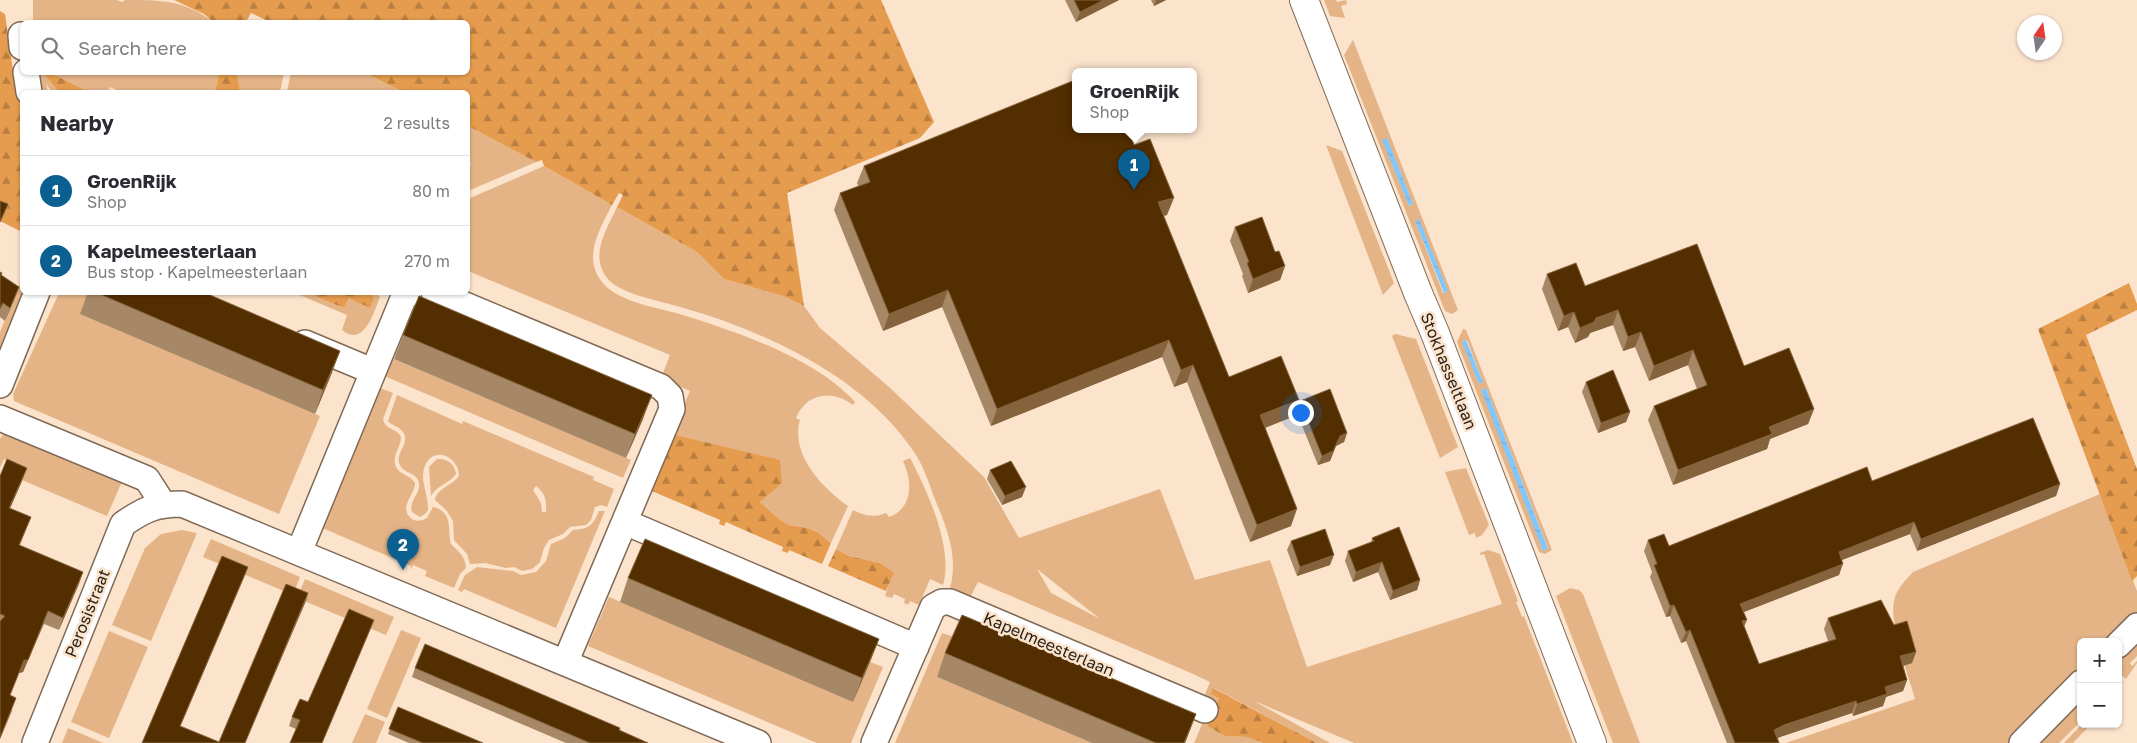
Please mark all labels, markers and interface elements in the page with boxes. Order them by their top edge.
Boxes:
north arrow [2017,15,2062,60]
search box [20,20,470,75]
icon: search [38,34,66,62]
text: Search here [78,36,187,59]
popup [1072,68,1197,133]
text: GroenRijk [1090,79,1179,102]
text: Shop [1090,102,1129,122]
text: Nearby [40,110,114,136]
text: 2 results [384,113,450,133]
pin: 1 [1118,149,1150,190]
text: GroenRijk [87,169,177,192]
text: 1 [52,181,60,201]
text: 80 m [412,181,450,201]
text: Shop [87,192,127,212]
text: Kapelmeesterlaan [87,239,257,262]
text: 2 [51,251,61,271]
text: 270 m [404,251,450,271]
text: Bus stop · Kapelmeesterlaan [87,262,307,282]
street label: Stokhasseltlaan [1416,310,1482,432]
your location [1288,400,1314,426]
pin: 2 [387,529,419,570]
street label: Perosistraat [60,566,114,660]
street label: Kapelmeesterlaan [981,607,1117,681]
map controls [2077,638,2122,728]
button: + [2077,638,2122,683]
button: − [2077,683,2122,728]

